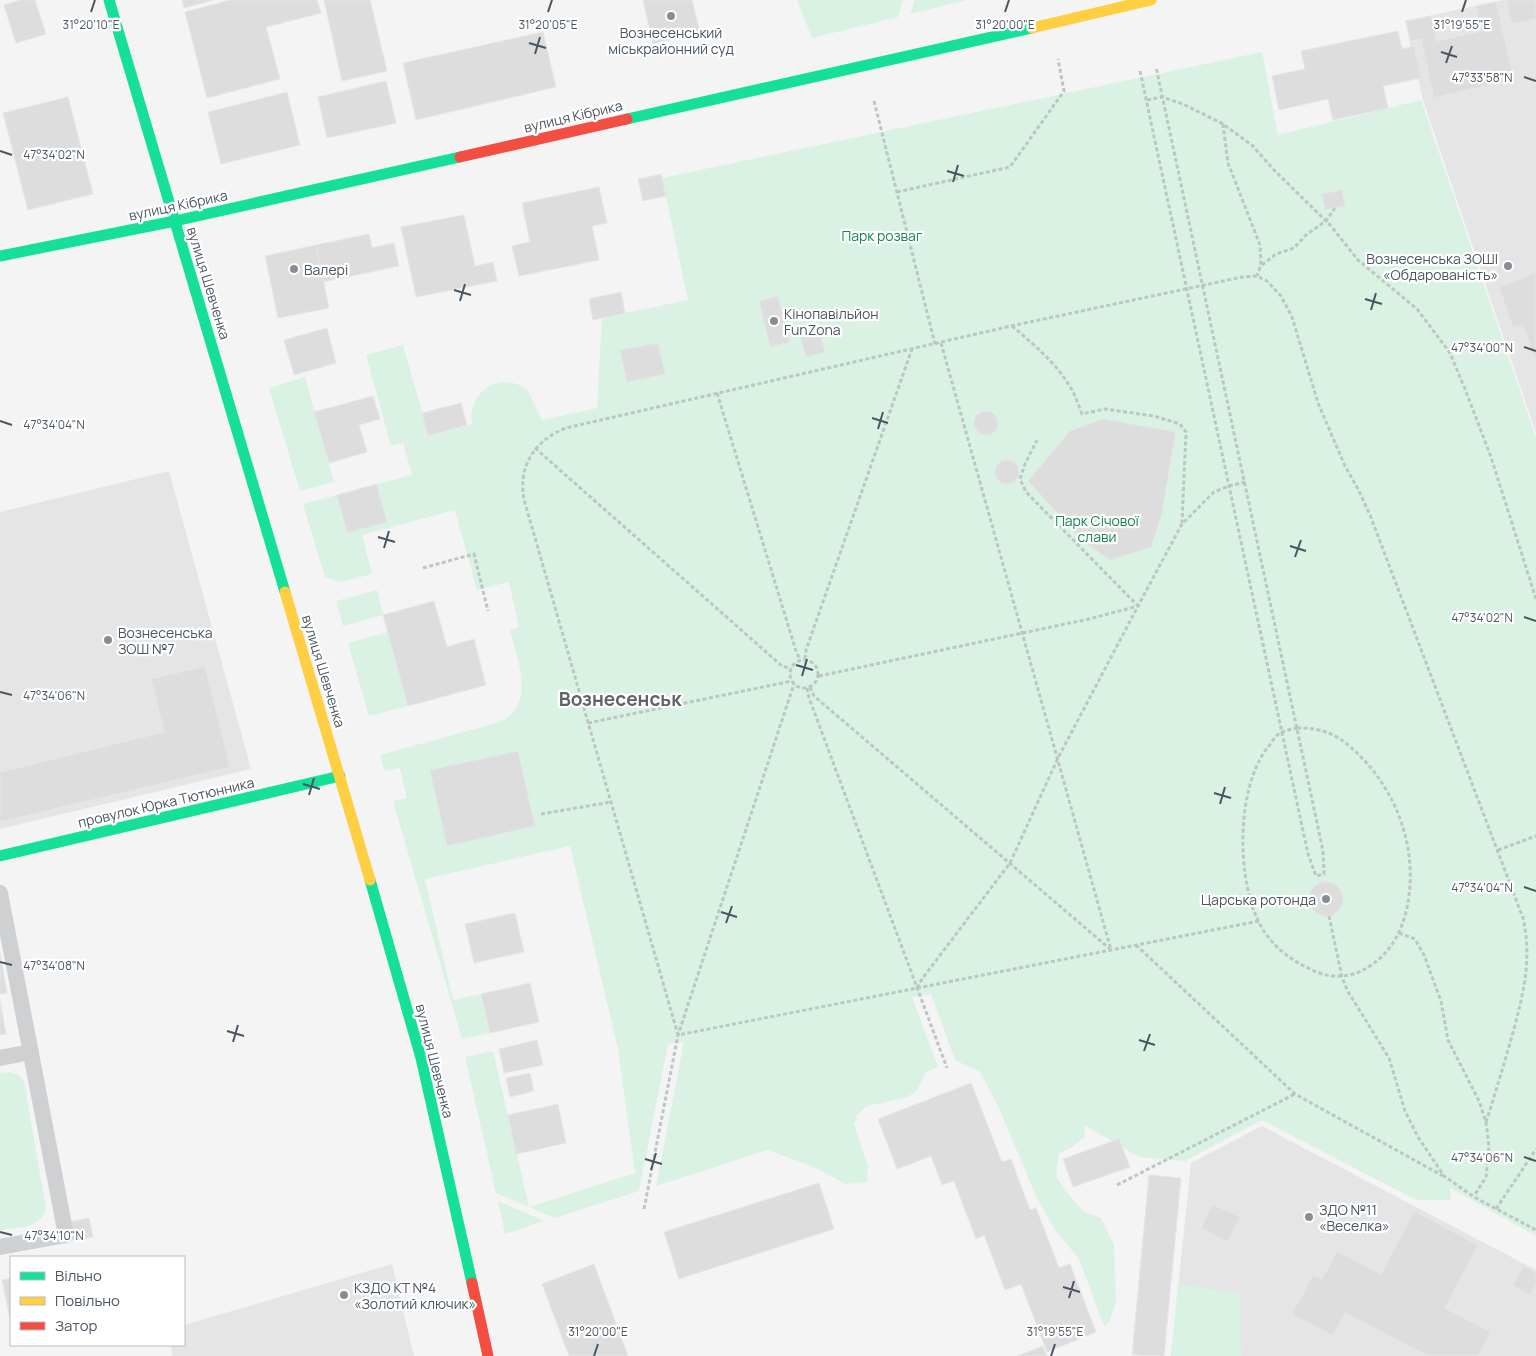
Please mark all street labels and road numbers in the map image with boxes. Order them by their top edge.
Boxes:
street label: вулиця Кібрика [522,95,624,137]
street label: вулиця Кібрика [127,185,229,225]
street label: вулиця Шевченка [183,224,235,342]
street label: вулиця Шевченка [298,612,350,730]
street label: провулок Юрка Тютюнника [76,772,256,832]
street label: вулиця Шевченка [412,1002,458,1120]

